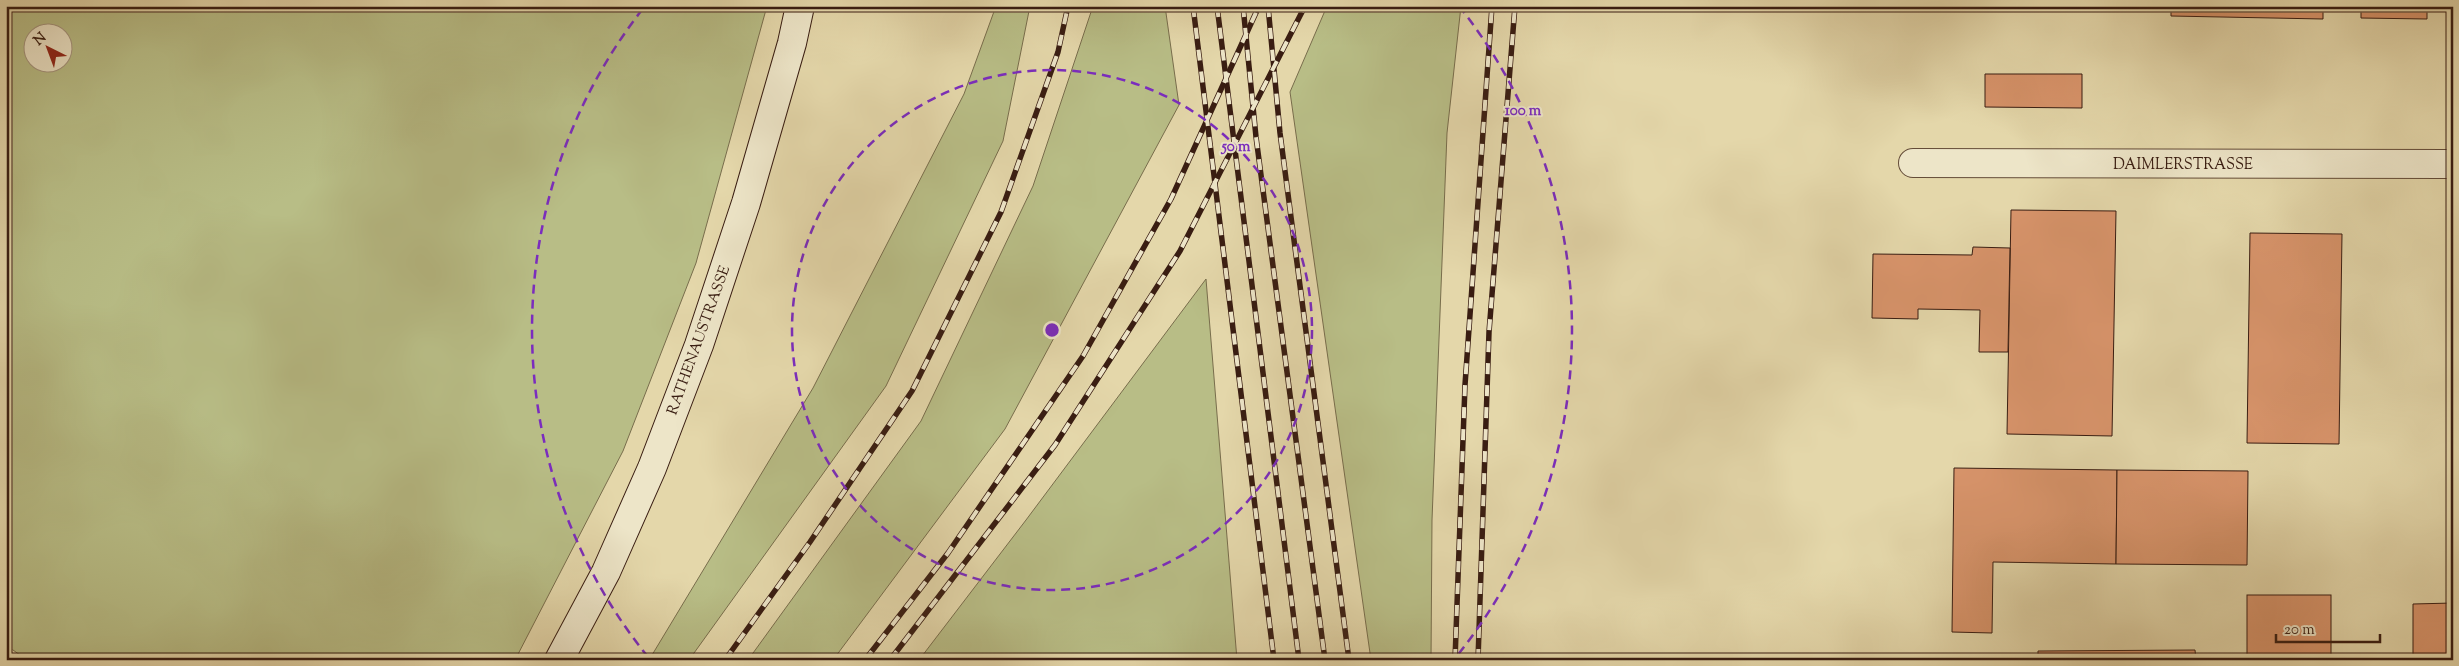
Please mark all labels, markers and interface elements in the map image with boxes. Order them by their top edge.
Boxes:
north arrow [22,22,72,72]
text: N [30,29,51,51]
text: 100 m [1505,101,1542,122]
text: 50 m [1221,137,1251,158]
street label: DAIMLERSTRASSE [2113,155,2253,176]
street label: RATHENAUSTRASSE [663,263,736,418]
centre of rings [1043,321,1061,339]
scale bar [2276,611,2380,643]
text: 20 m [2284,620,2315,641]

